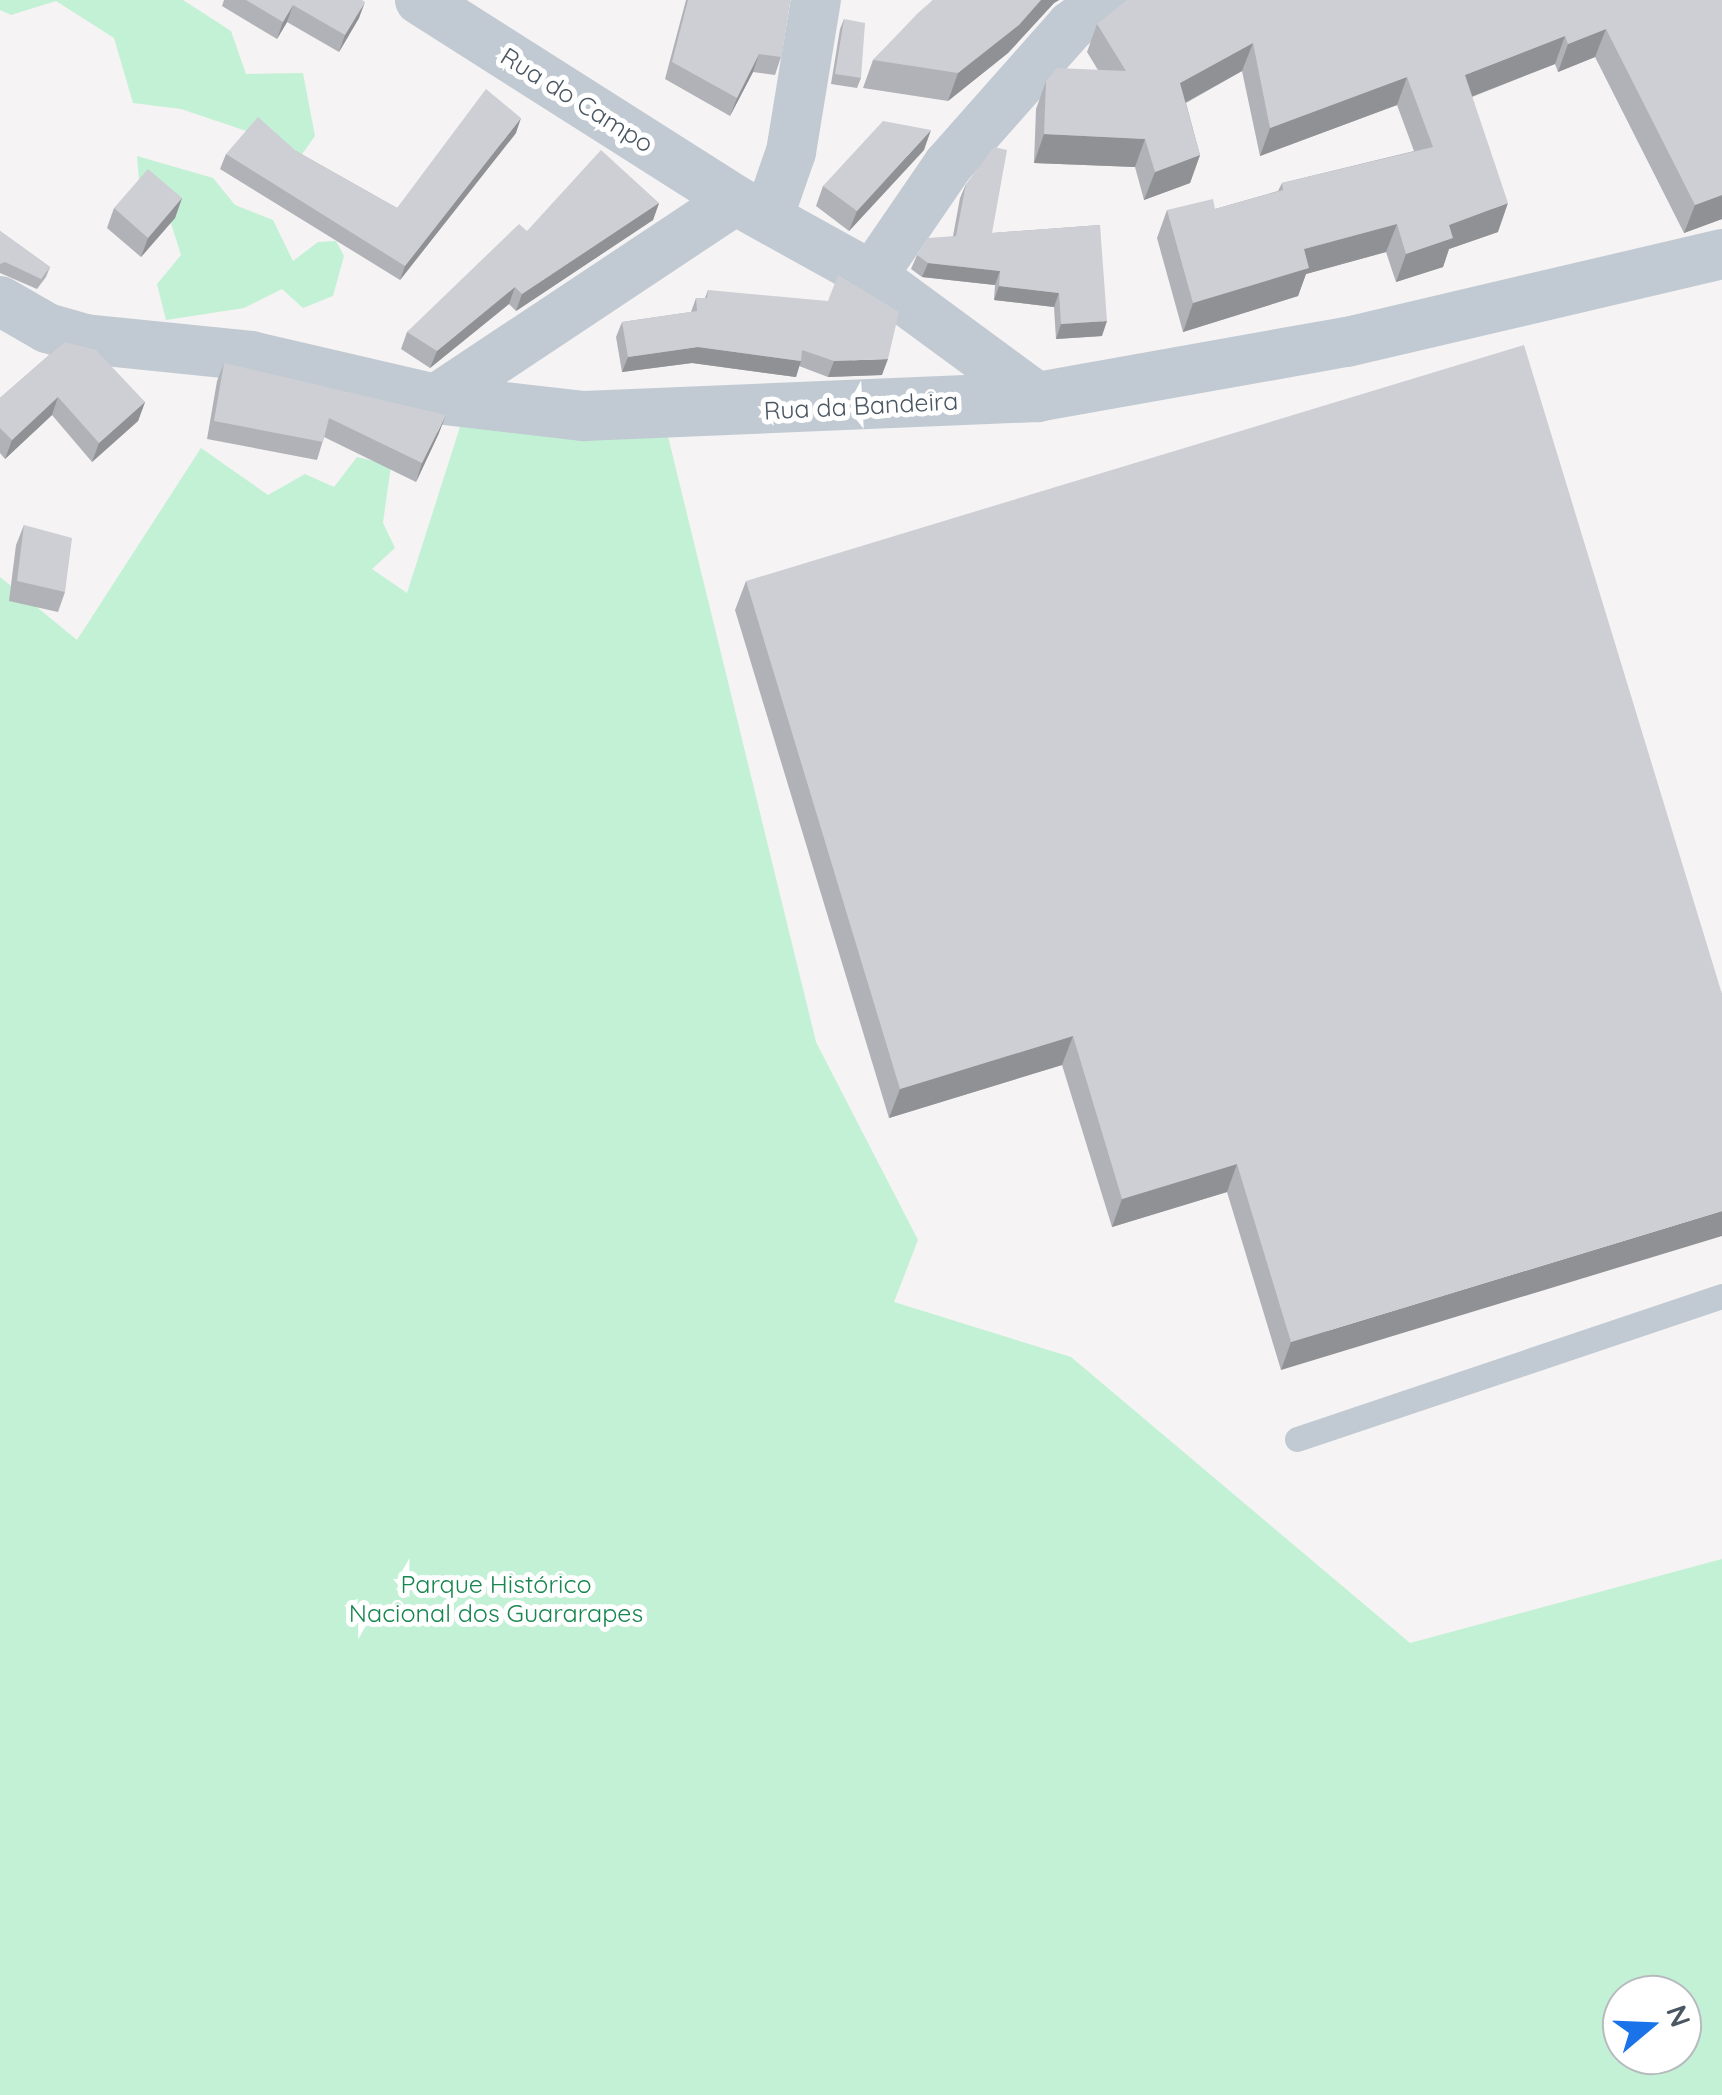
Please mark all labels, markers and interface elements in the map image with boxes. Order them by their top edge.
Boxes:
street label: Rua do Campo [495,41,659,159]
street label: Rua da Bandeira [763,386,959,426]
park label: Parque Histórico Nacional dos Guararapes [349,1570,643,1629]
north arrow [1602,1975,1702,2075]
text: N [1659,2000,1699,2031]

